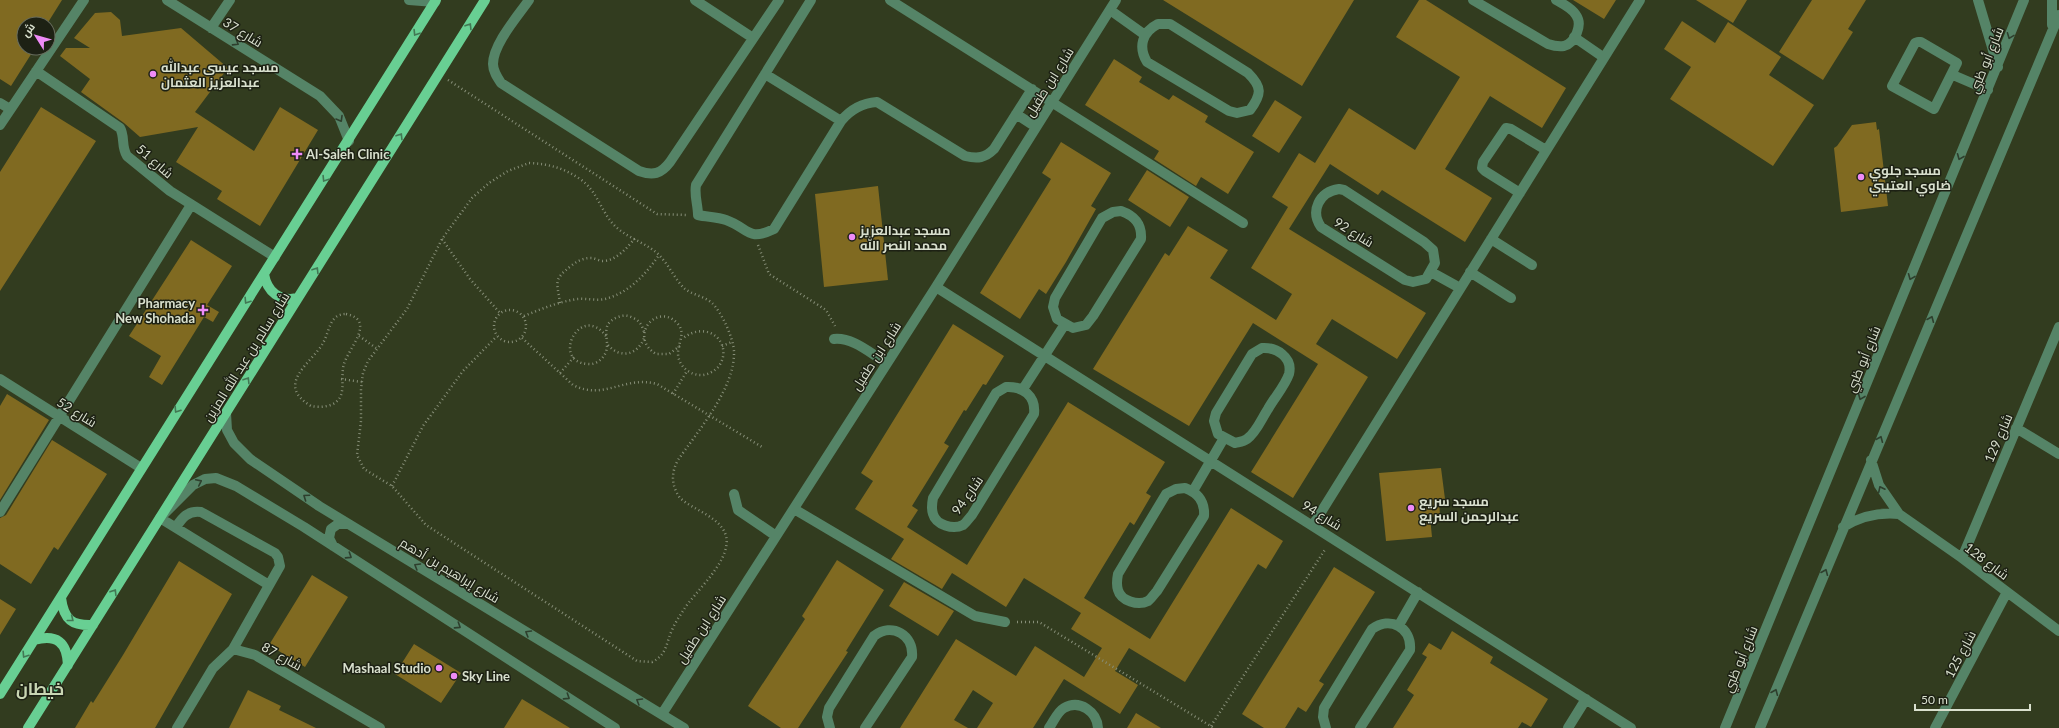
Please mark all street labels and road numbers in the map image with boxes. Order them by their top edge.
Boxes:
street label: شارع 37 [220,14,266,51]
street label: شارع أبو ظبي [1965,24,2009,97]
street label: شارع ابن طفيل [1021,44,1078,120]
street label: 51 شارع [133,141,177,182]
street label: شارع 92 [1331,214,1377,251]
street label: شارع سالم بن عبد الله المزين [199,289,294,426]
street label: شارع ابن طفيل [848,319,905,394]
street label: شارع أبو ظبي [1842,323,1886,396]
street label: شارع 52 [54,394,100,431]
street label: شارع 129 [1981,411,2016,465]
street label: شارع 94 [948,473,987,518]
street label: شارع 94 [1299,497,1345,534]
street label: شارع إبراهيم بن أدهم [396,534,503,608]
street label: شارع 128 [1961,539,2012,584]
street label: شارع ابن طفيل [673,592,730,667]
street label: شارع أبو ظبي [1719,623,1763,696]
street label: شارع 125 [1941,628,1980,681]
street label: شارع 87 [259,638,305,674]

